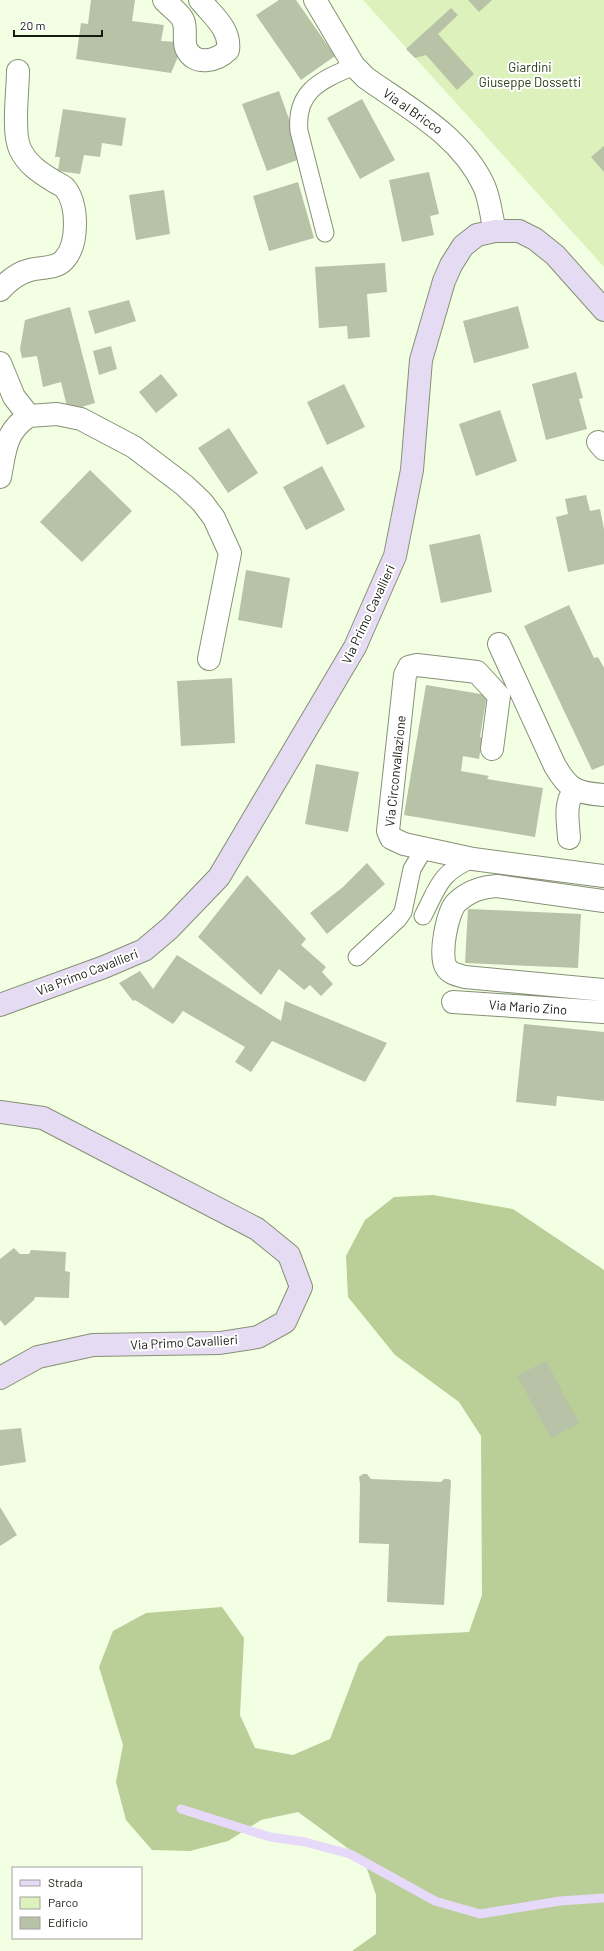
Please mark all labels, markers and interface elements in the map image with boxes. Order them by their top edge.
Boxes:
scale bar [14,12,102,38]
text: 20 m [20,18,46,32]
park label: Giardini Giuseppe Dossetti [479,59,581,90]
street label: Via al Bricco [380,85,446,137]
street label: Via Primo Cavallieri [338,562,398,666]
street label: Via Circonvallazione [381,714,409,828]
street label: Via Primo Cavallieri [34,945,140,999]
street label: Via Mario Zino [488,996,568,1018]
street label: Via Primo Cavallieri [130,1331,238,1353]
legend [12,1867,142,1939]
text: Strada [48,1875,83,1889]
text: Parco [48,1895,78,1909]
text: Edificio [48,1915,88,1929]

